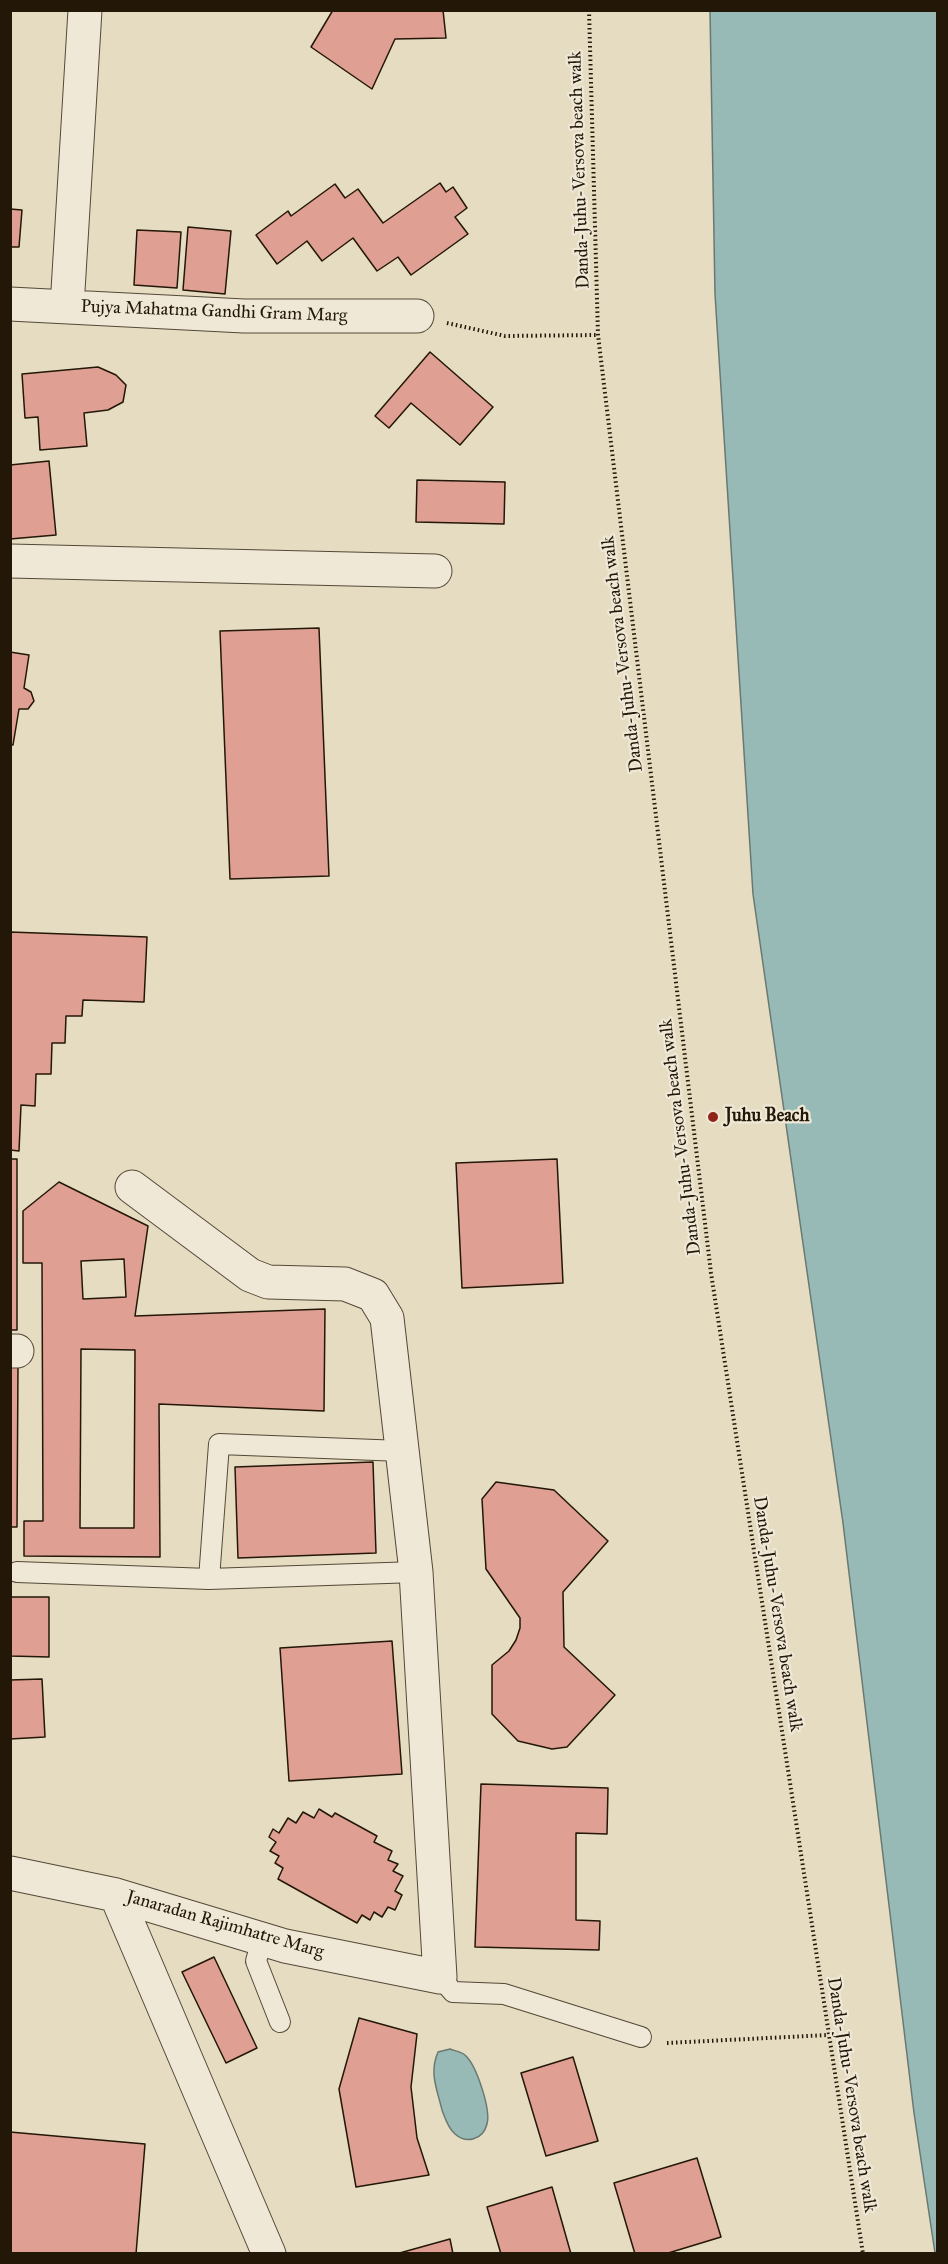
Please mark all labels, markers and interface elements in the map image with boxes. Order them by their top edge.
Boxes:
street label: Danda-Juhu-Versova beach walk [565,51,595,289]
street label: Pujya Mahatma Gandhi Gram Marg [80,297,348,327]
street label: Danda-Juhu-Versova beach walk [598,535,648,773]
street label: Danda-Juhu-Versova beach walk [656,1018,706,1256]
place label: Juhu Beach [725,1106,809,1128]
marker: Juhu Beach [706,1110,720,1124]
street label: Danda-Juhu-Versova beach walk [748,1495,806,1733]
street label: Janaradan Rajimhatre Marg [124,1886,326,1964]
street label: Danda-Juhu-Versova beach walk [822,1976,880,2214]

